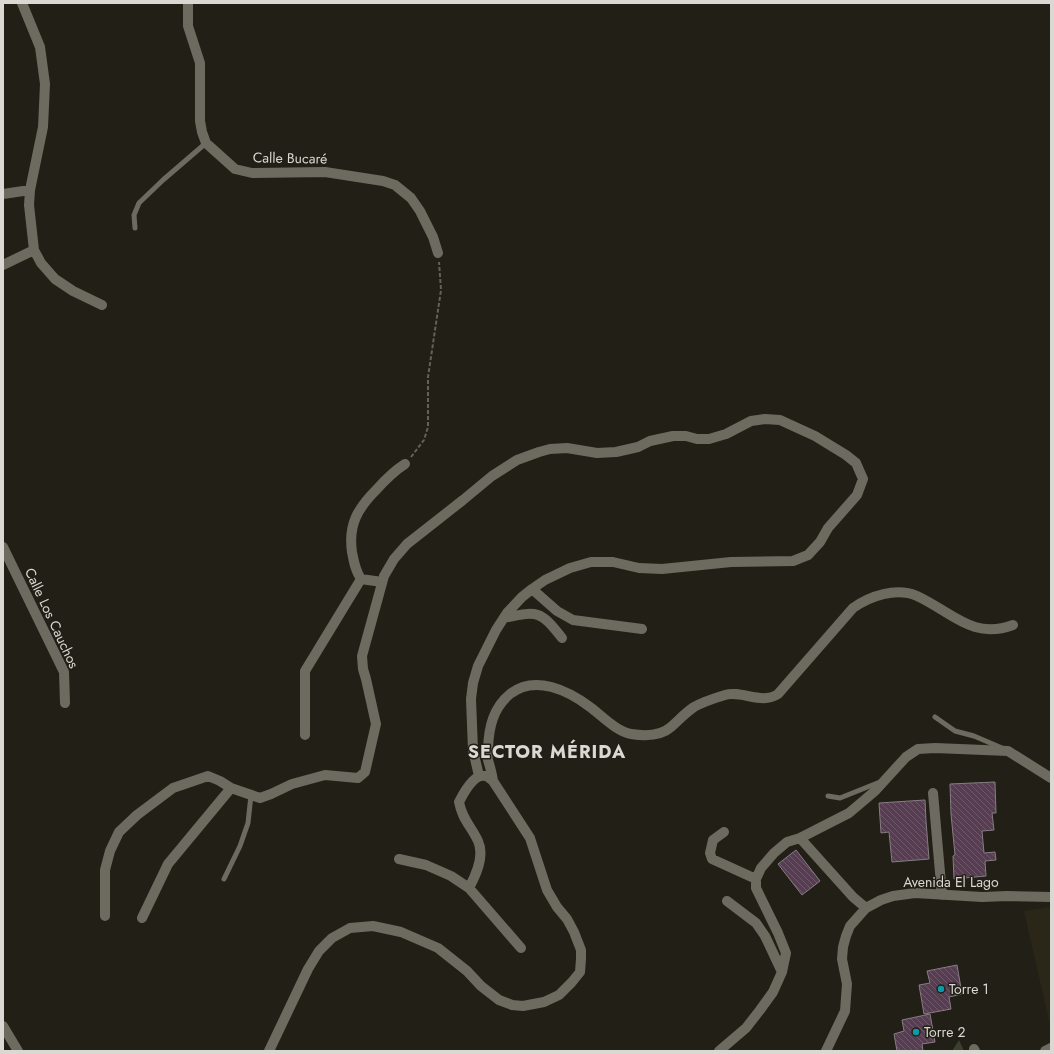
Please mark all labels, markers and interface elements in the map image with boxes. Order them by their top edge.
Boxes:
street label: Calle Bucaré [253,147,327,169]
street label: Calle Los Cauchos [20,564,84,672]
district label: SECTOR MÉRIDA [468,739,626,765]
street label: Avenida El Lago [903,872,999,892]
place label: Torre 1 [949,979,989,999]
marker: Torre 1 [936,984,946,994]
place label: Torre 2 [924,1022,966,1042]
marker: Torre 2 [911,1027,921,1037]

